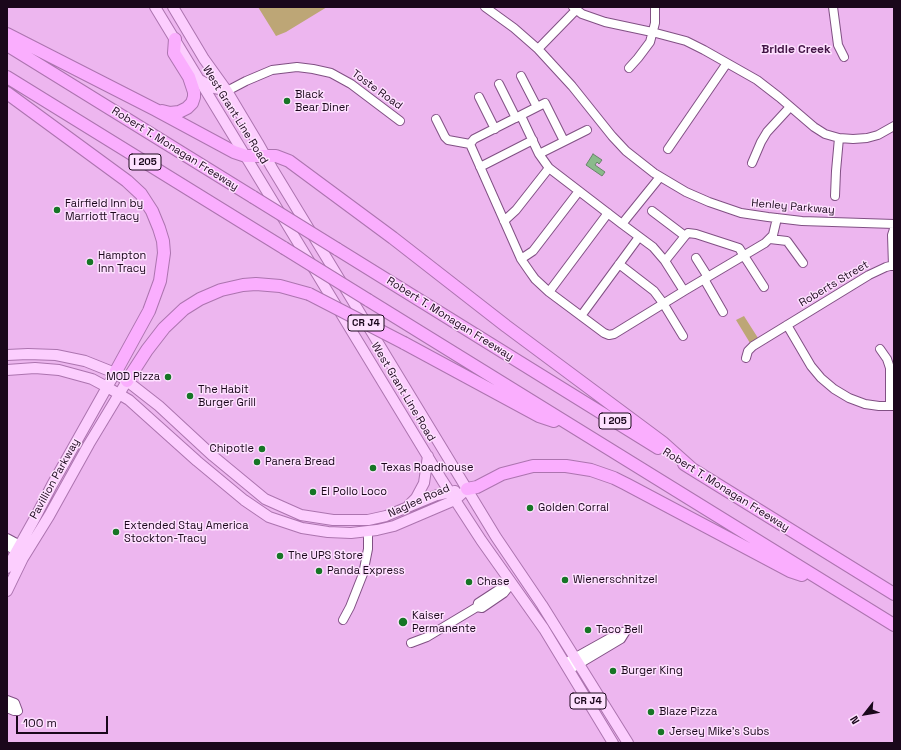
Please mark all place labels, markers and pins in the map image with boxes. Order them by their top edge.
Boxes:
place label: Black Bear Diner [295,88,349,114]
marker: Black Bear Diner [282,96,292,106]
place label: Fairfield Inn by Marriott Tracy [65,197,143,223]
marker: Fairfield Inn by Marriott Tracy [52,205,62,215]
place label: Hampton Inn Tracy [98,249,146,275]
marker: Hampton Inn Tracy [85,257,95,267]
place label: MOD Pizza [106,370,160,384]
marker: MOD Pizza [163,372,173,382]
place label: The Habit Burger Grill [198,383,256,409]
marker: The Habit Burger Grill [185,391,195,401]
place label: Chipotle [210,442,254,456]
marker: Chipotle [257,444,267,454]
place label: Panera Bread [265,455,335,469]
marker: Panera Bread [252,457,262,467]
place label: Texas Roadhouse [381,461,473,475]
marker: Texas Roadhouse [368,463,378,473]
place label: El Pollo Loco [321,485,387,499]
marker: El Pollo Loco [308,487,318,497]
place label: Golden Corral [538,501,609,515]
marker: Golden Corral [525,503,535,513]
place label: Extended Stay America Stockton-Tracy [124,519,249,545]
marker: Extended Stay America Stockton-Tracy [111,527,121,537]
place label: The UPS Store [288,549,363,563]
marker: The UPS Store [275,551,285,561]
place label: Panda Express [327,564,405,578]
marker: Panda Express [314,566,324,576]
place label: Wienerschnitzel [573,573,657,587]
place label: Chase [477,575,509,589]
marker: Wienerschnitzel [560,575,570,585]
marker: Chase [464,577,474,587]
place label: Kaiser Permanente [412,609,476,635]
marker: Kaiser Permanente [397,616,409,628]
place label: Taco Bell [596,623,643,637]
marker: Taco Bell [583,625,593,635]
place label: Burger King [621,664,683,678]
marker: Burger King [608,666,618,676]
place label: Blaze Pizza [659,705,717,719]
marker: Blaze Pizza [646,707,656,717]
place label: Jersey Mike's Subs [669,725,769,739]
marker: Jersey Mike's Subs [656,727,666,737]

